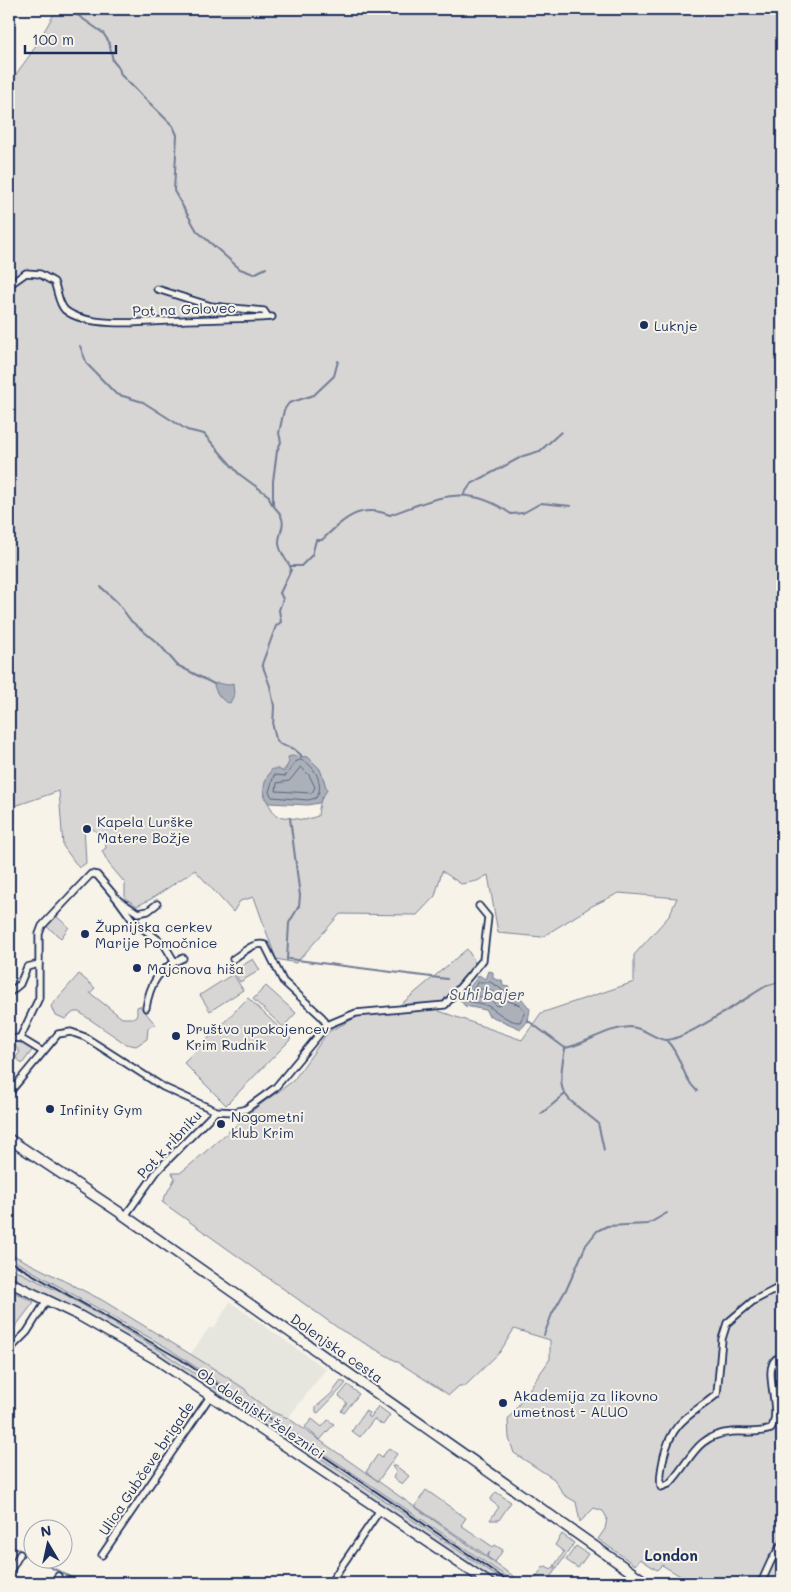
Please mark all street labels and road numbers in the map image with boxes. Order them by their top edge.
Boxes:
street label: Pot na Golovec [132,298,236,320]
street label: Pot k ribniku [132,1106,206,1182]
street label: Dolenjska cesta [287,1309,387,1387]
street label: Ob dolenjski železnici [193,1363,329,1463]
street label: Ulica Gubčeve brigade [94,1397,198,1539]

